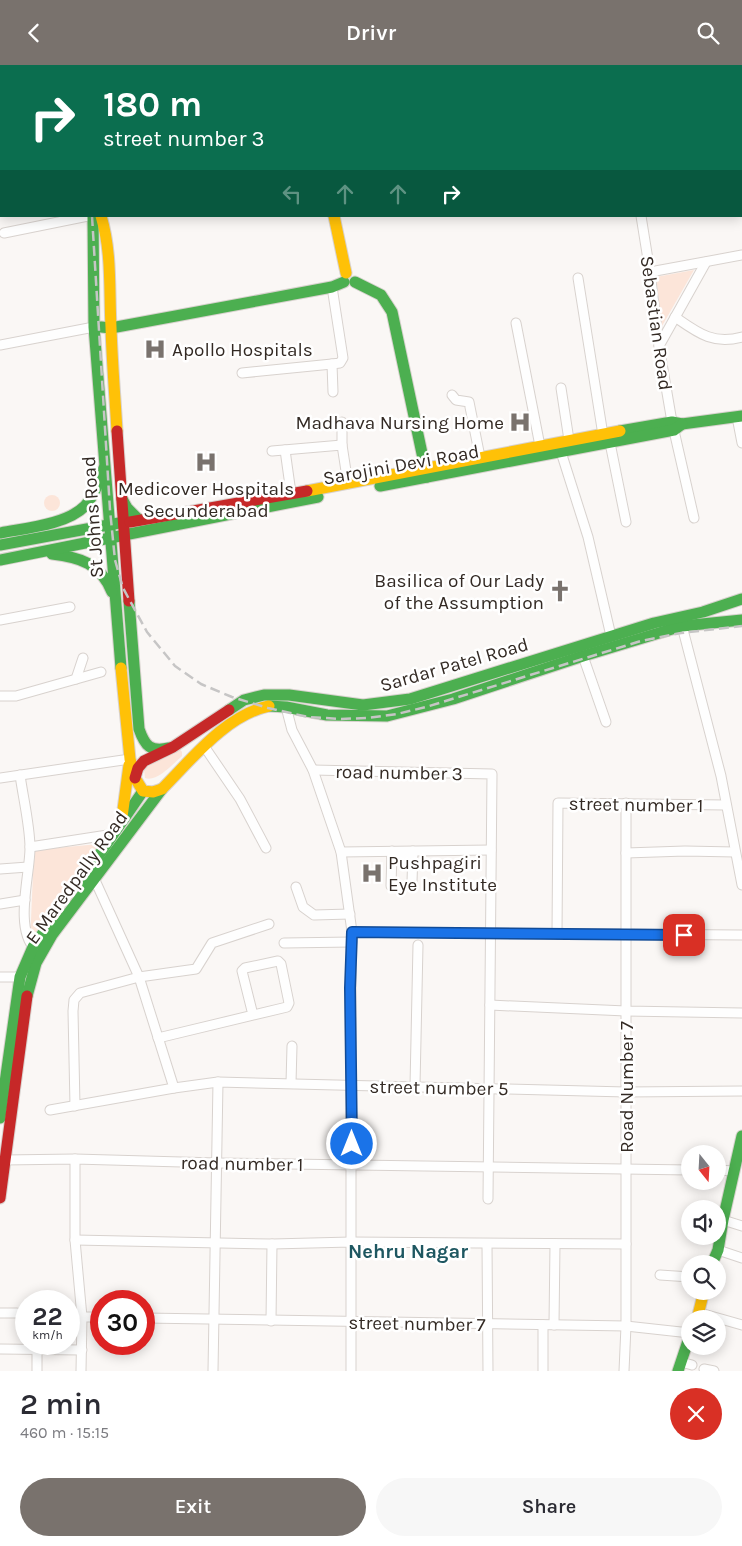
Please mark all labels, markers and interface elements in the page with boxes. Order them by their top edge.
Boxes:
icon: back [20,19,48,47]
icon: search [694,19,722,47]
text: Drivr [346,20,396,46]
text: 180 m [103,84,202,125]
icon: right [20,85,85,150]
text: street number 3 [103,126,265,152]
icon: left [278,180,306,208]
icon: ahead [331,180,359,208]
icon: ahead [384,180,412,208]
icon: right [437,180,465,208]
street label: Sebastian Road [636,254,676,392]
hospital icon: Apollo Hospitals [142,336,168,362]
place label: Apollo Hospitals [172,339,313,361]
hospital icon: Madhava Nursing Home [507,409,533,435]
place label: Madhava Nursing Home [295,412,504,434]
street label: Sarojini Devi Road [321,440,481,490]
hospital icon: Medicover Hospitals Secunderabad [193,449,219,475]
street label: St Johns Road [78,455,108,579]
place label: Medicover Hospitals Secunderabad [118,478,294,522]
place label: Basilica of Our Lady of the Assumption [374,570,544,614]
church icon: Basilica of Our Lady of the Assumption [547,578,573,604]
street label: Sardar Patel Road [378,633,531,697]
street label: road number 3 [335,761,463,785]
street label: street number 1 [569,793,703,817]
street label: E Maredpally Road [21,807,132,948]
place label: Pushpagiri Eye Institute [388,852,497,896]
hospital icon: Pushpagiri Eye Institute [359,860,385,886]
pin [663,914,705,956]
icon: arrive [670,921,698,949]
street label: Road Number 7 [616,1021,638,1153]
street label: street number 5 [369,1076,509,1100]
position arrow [325,1117,377,1169]
north arrow [681,1145,726,1190]
map controls [681,1145,726,1355]
street label: road number 1 [180,1152,304,1176]
button: sound [681,1200,726,1245]
district label: Nehru Nagar [348,1240,468,1263]
button: search [681,1255,726,1300]
speed limit sign: 30 [90,1290,155,1355]
text: 22 [32,1302,63,1331]
button: layers [681,1310,726,1355]
street label: street number 7 [348,1312,486,1336]
text: km/h [32,1328,63,1342]
text: 2 min [20,1386,102,1422]
button: close [670,1388,722,1440]
text: 460 m · 15:15 [20,1423,109,1442]
button: Exit [20,1478,366,1536]
button: Share [376,1478,722,1536]

